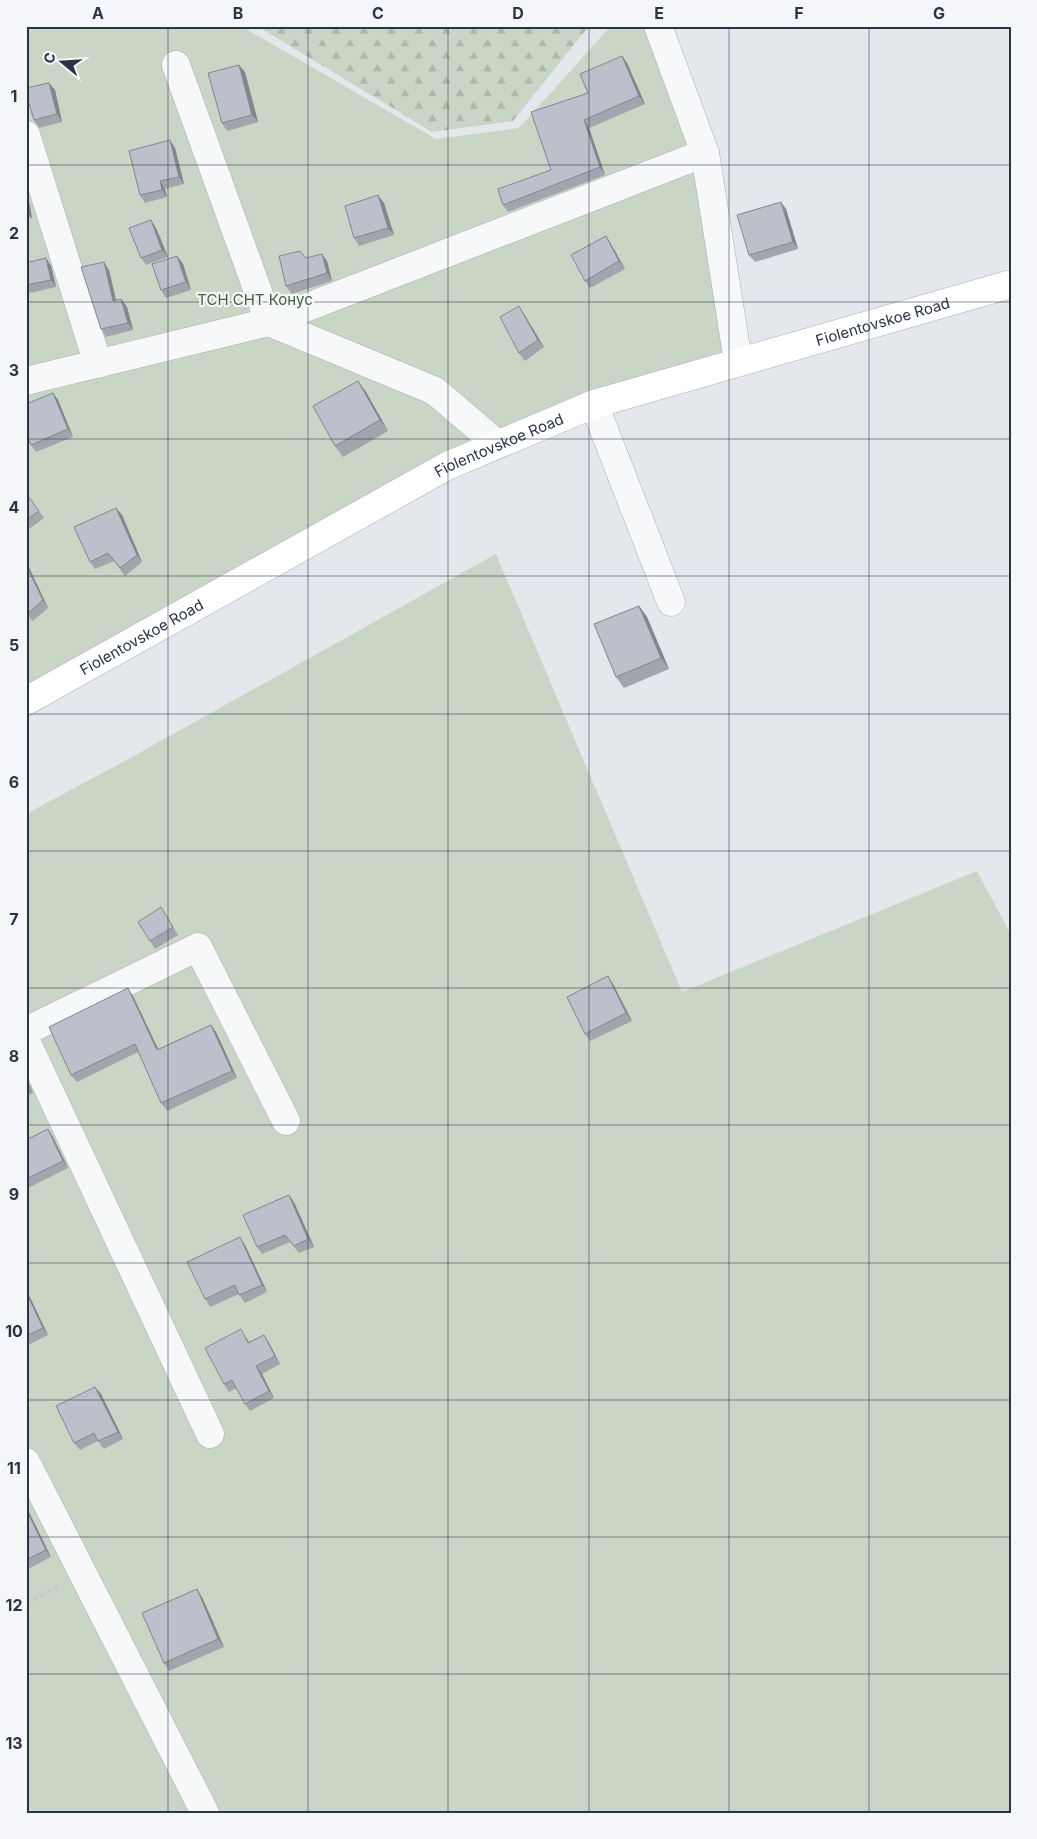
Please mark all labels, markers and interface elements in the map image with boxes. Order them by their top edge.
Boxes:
text: A [92,3,104,23]
text: B [233,3,243,23]
text: C [372,3,384,23]
text: D [512,3,524,23]
text: E [654,3,664,23]
text: F [794,3,804,23]
text: G [933,3,945,23]
north arrow [38,38,88,88]
text: С [39,50,59,65]
text: 1 [11,86,17,106]
text: 2 [9,223,19,243]
park label: ТСН СНТ Конус [197,290,313,309]
street label: Fiolentovskoe Road [813,293,952,349]
text: 3 [9,360,19,380]
street label: Fiolentovskoe Road [431,409,566,481]
text: 4 [9,497,20,517]
street label: Fiolentovskoe Road [76,595,206,679]
text: 5 [9,635,19,655]
text: 6 [9,772,19,792]
text: 7 [9,909,19,929]
text: 8 [9,1046,19,1066]
text: 9 [9,1184,19,1204]
text: 10 [5,1321,23,1341]
text: 11 [7,1458,21,1478]
text: 12 [6,1595,22,1615]
text: 13 [5,1733,23,1753]

